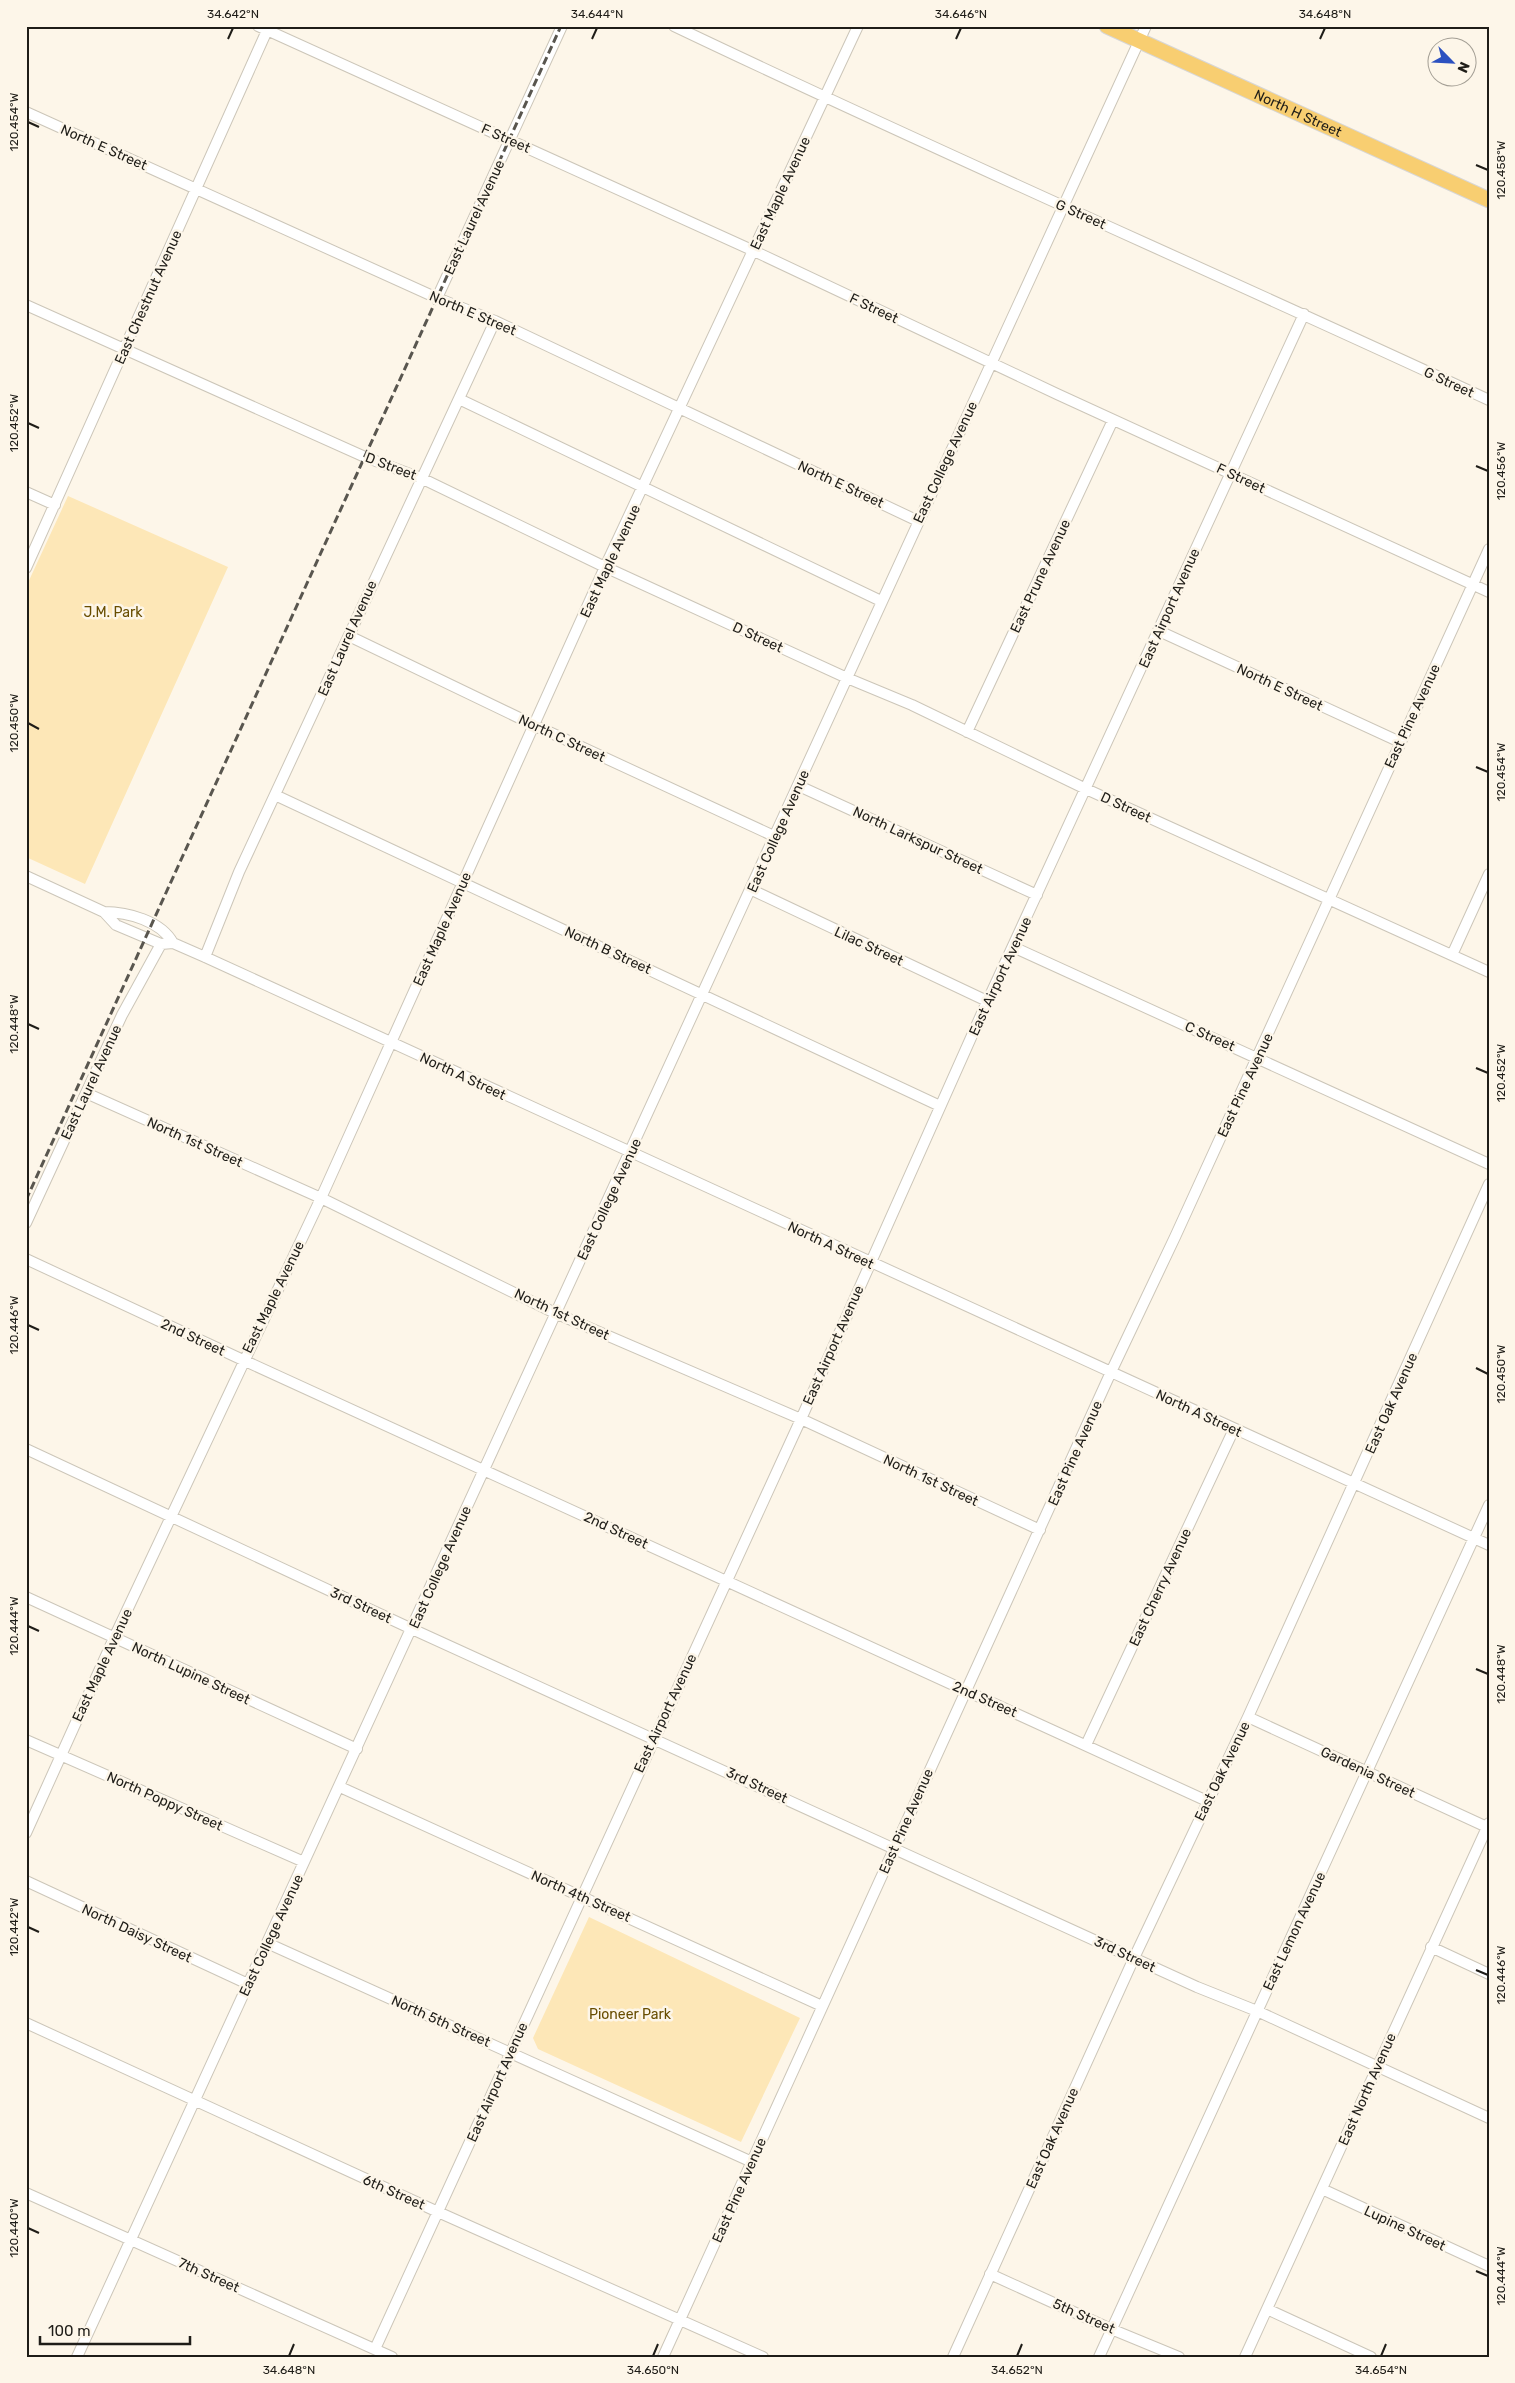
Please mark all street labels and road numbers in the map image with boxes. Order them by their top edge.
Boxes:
street label: North H Street [1251,86,1345,141]
street label: F Street [479,120,533,157]
street label: North E Street [58,121,150,174]
street label: East Maple Avenue [747,134,814,252]
street label: East Laurel Avenue [440,157,509,277]
street label: G Street [1053,196,1109,233]
street label: East Chestnut Avenue [111,227,186,367]
street label: North E Street [427,287,519,340]
street label: F Street [847,290,901,327]
street label: G Street [1421,363,1477,402]
street label: East College Avenue [910,398,981,526]
street label: D Street [363,449,419,484]
street label: North E Street [795,457,887,512]
street label: F Street [1214,460,1268,497]
street label: East Maple Avenue [577,502,644,620]
street label: East Prune Avenue [1007,517,1074,636]
street label: East Airport Avenue [1135,546,1204,671]
street label: East Laurel Avenue [314,578,381,699]
street label: D Street [730,618,786,657]
street label: North E Street [1234,660,1326,715]
street label: East Pine Avenue [1381,661,1444,771]
street label: North C Street [516,711,608,766]
street label: East College Avenue [744,767,813,895]
street label: D Street [1098,788,1154,827]
street label: North Larkspur Street [850,803,986,878]
street label: East Maple Avenue [410,870,475,989]
street label: East Airport Avenue [965,914,1036,1038]
street label: North B Street [562,923,654,978]
street label: Lilac Street [832,923,906,970]
street label: C Street [1182,1018,1238,1055]
street label: East Laurel Avenue [57,1022,126,1142]
street label: East Pine Avenue [1214,1030,1277,1140]
street label: North A Street [417,1049,509,1104]
street label: North 1st Street [144,1114,246,1171]
street label: East College Avenue [574,1135,645,1263]
street label: North A Street [785,1218,877,1273]
street label: East Maple Avenue [239,1238,308,1356]
street label: East Airport Avenue [799,1283,868,1408]
street label: North 1st Street [512,1285,613,1344]
street label: 2nd Street [158,1315,228,1360]
street label: East Oak Avenue [1362,1350,1421,1456]
street label: North A Street [1153,1386,1245,1441]
street label: East Pine Avenue [1045,1398,1106,1508]
street label: North 1st Street [881,1451,982,1510]
street label: East College Avenue [406,1503,475,1631]
street label: 2nd Street [581,1508,651,1553]
street label: East Cherry Avenue [1126,1525,1195,1649]
street label: 3rd Street [327,1584,395,1627]
street label: East Maple Avenue [69,1606,136,1724]
street label: North Lupine Street [129,1639,253,1709]
street label: East Airport Avenue [630,1651,701,1775]
street label: 2nd Street [950,1678,1020,1721]
street label: East Oak Avenue [1191,1719,1254,1824]
street label: Gardenia Street [1318,1743,1418,1802]
street label: 3rd Street [723,1764,791,1807]
street label: East Pine Avenue [876,1766,937,1876]
street label: North Poppy Street [104,1768,226,1835]
street label: North 4th Street [528,1867,634,1926]
street label: East Lemon Avenue [1260,1869,1329,1993]
street label: East College Avenue [236,1871,307,1999]
street label: North Daisy Street [79,1901,195,1967]
street label: 3rd Street [1091,1933,1159,1976]
street label: North 5th Street [389,1992,493,2051]
street label: East Airport Avenue [463,2020,532,2145]
street label: East North Avenue [1335,2030,1400,2148]
street label: East Oak Avenue [1023,2085,1082,2191]
street label: East Pine Avenue [709,2135,770,2245]
street label: 6th Street [360,2171,428,2214]
street label: Lupine Street [1361,2202,1449,2255]
street label: 7th Street [176,2254,242,2297]
street label: 5th Street [1050,2295,1118,2338]

